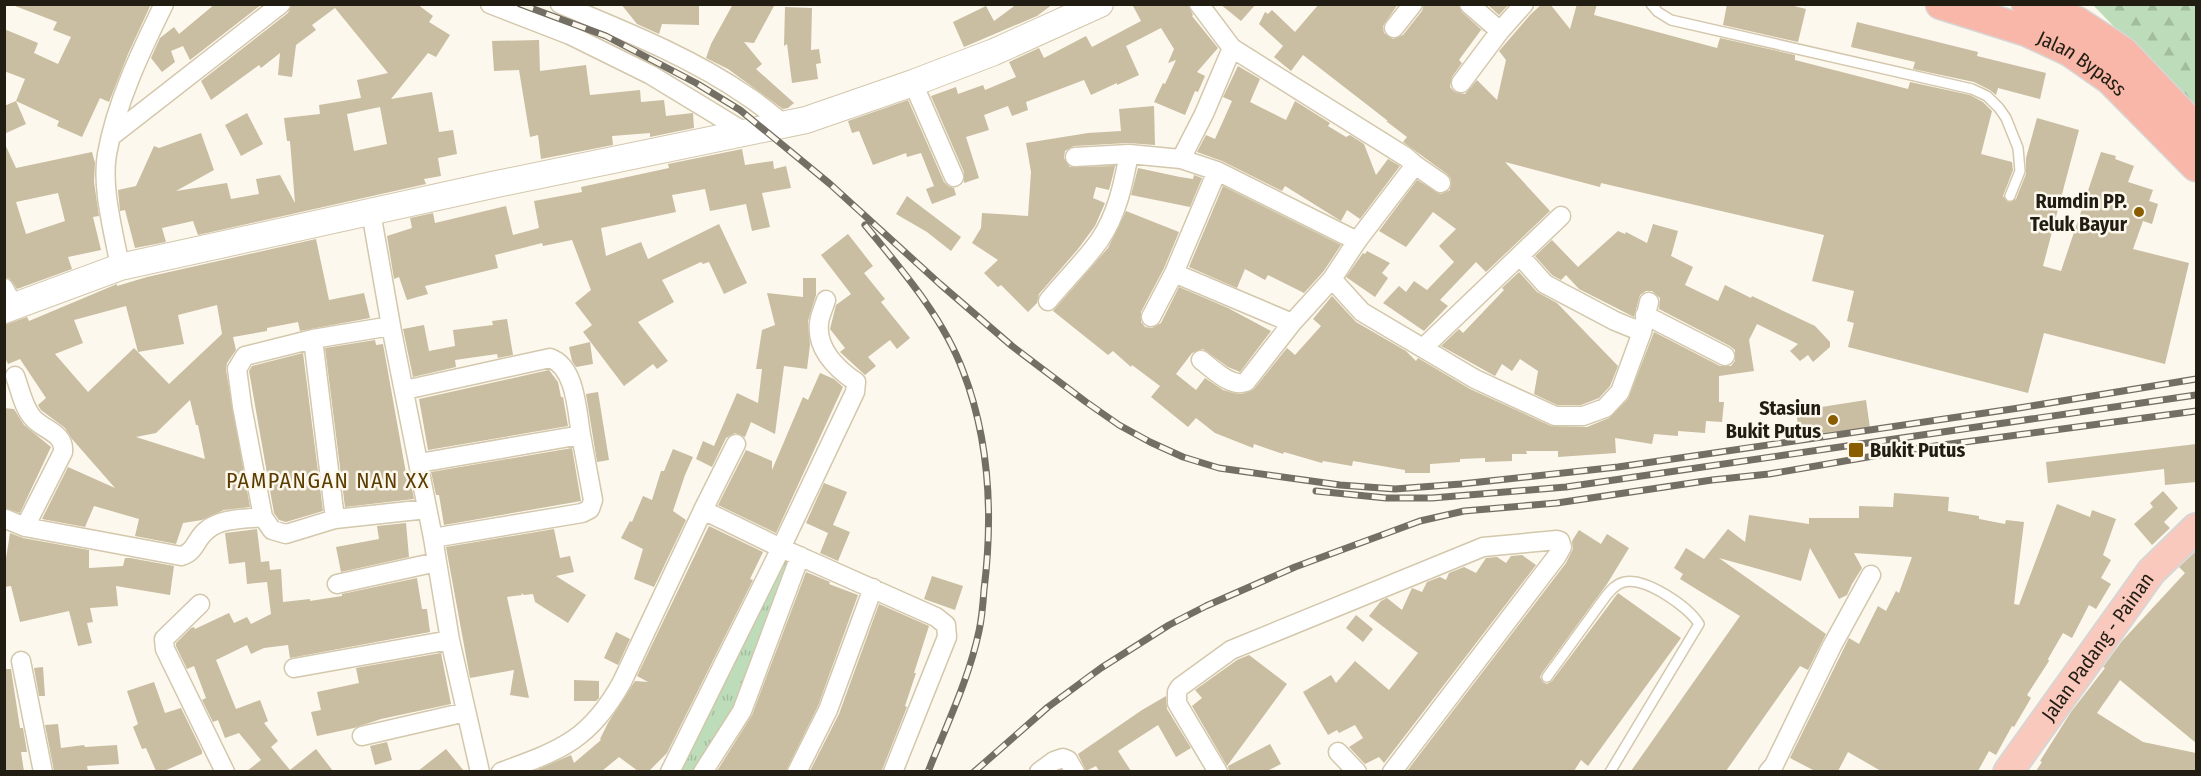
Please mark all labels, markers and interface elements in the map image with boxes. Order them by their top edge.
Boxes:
street label: Jalan Bypass [2033,25,2132,101]
place label: Rumdin PP. Teluk Bayur [2030,189,2128,236]
marker: Rumdin PP. Teluk Bayur [2132,205,2146,219]
place label: Stasiun Bukit Putus [1726,396,1821,443]
marker: Stasiun Bukit Putus [1826,413,1840,427]
place label: Bukit Putus [1870,438,1965,462]
marker: Bukit Putus [1847,441,1865,459]
district label: PAMPANGAN NAN XX [226,467,430,494]
street label: Jalan Padang - Painan [2036,568,2159,726]

